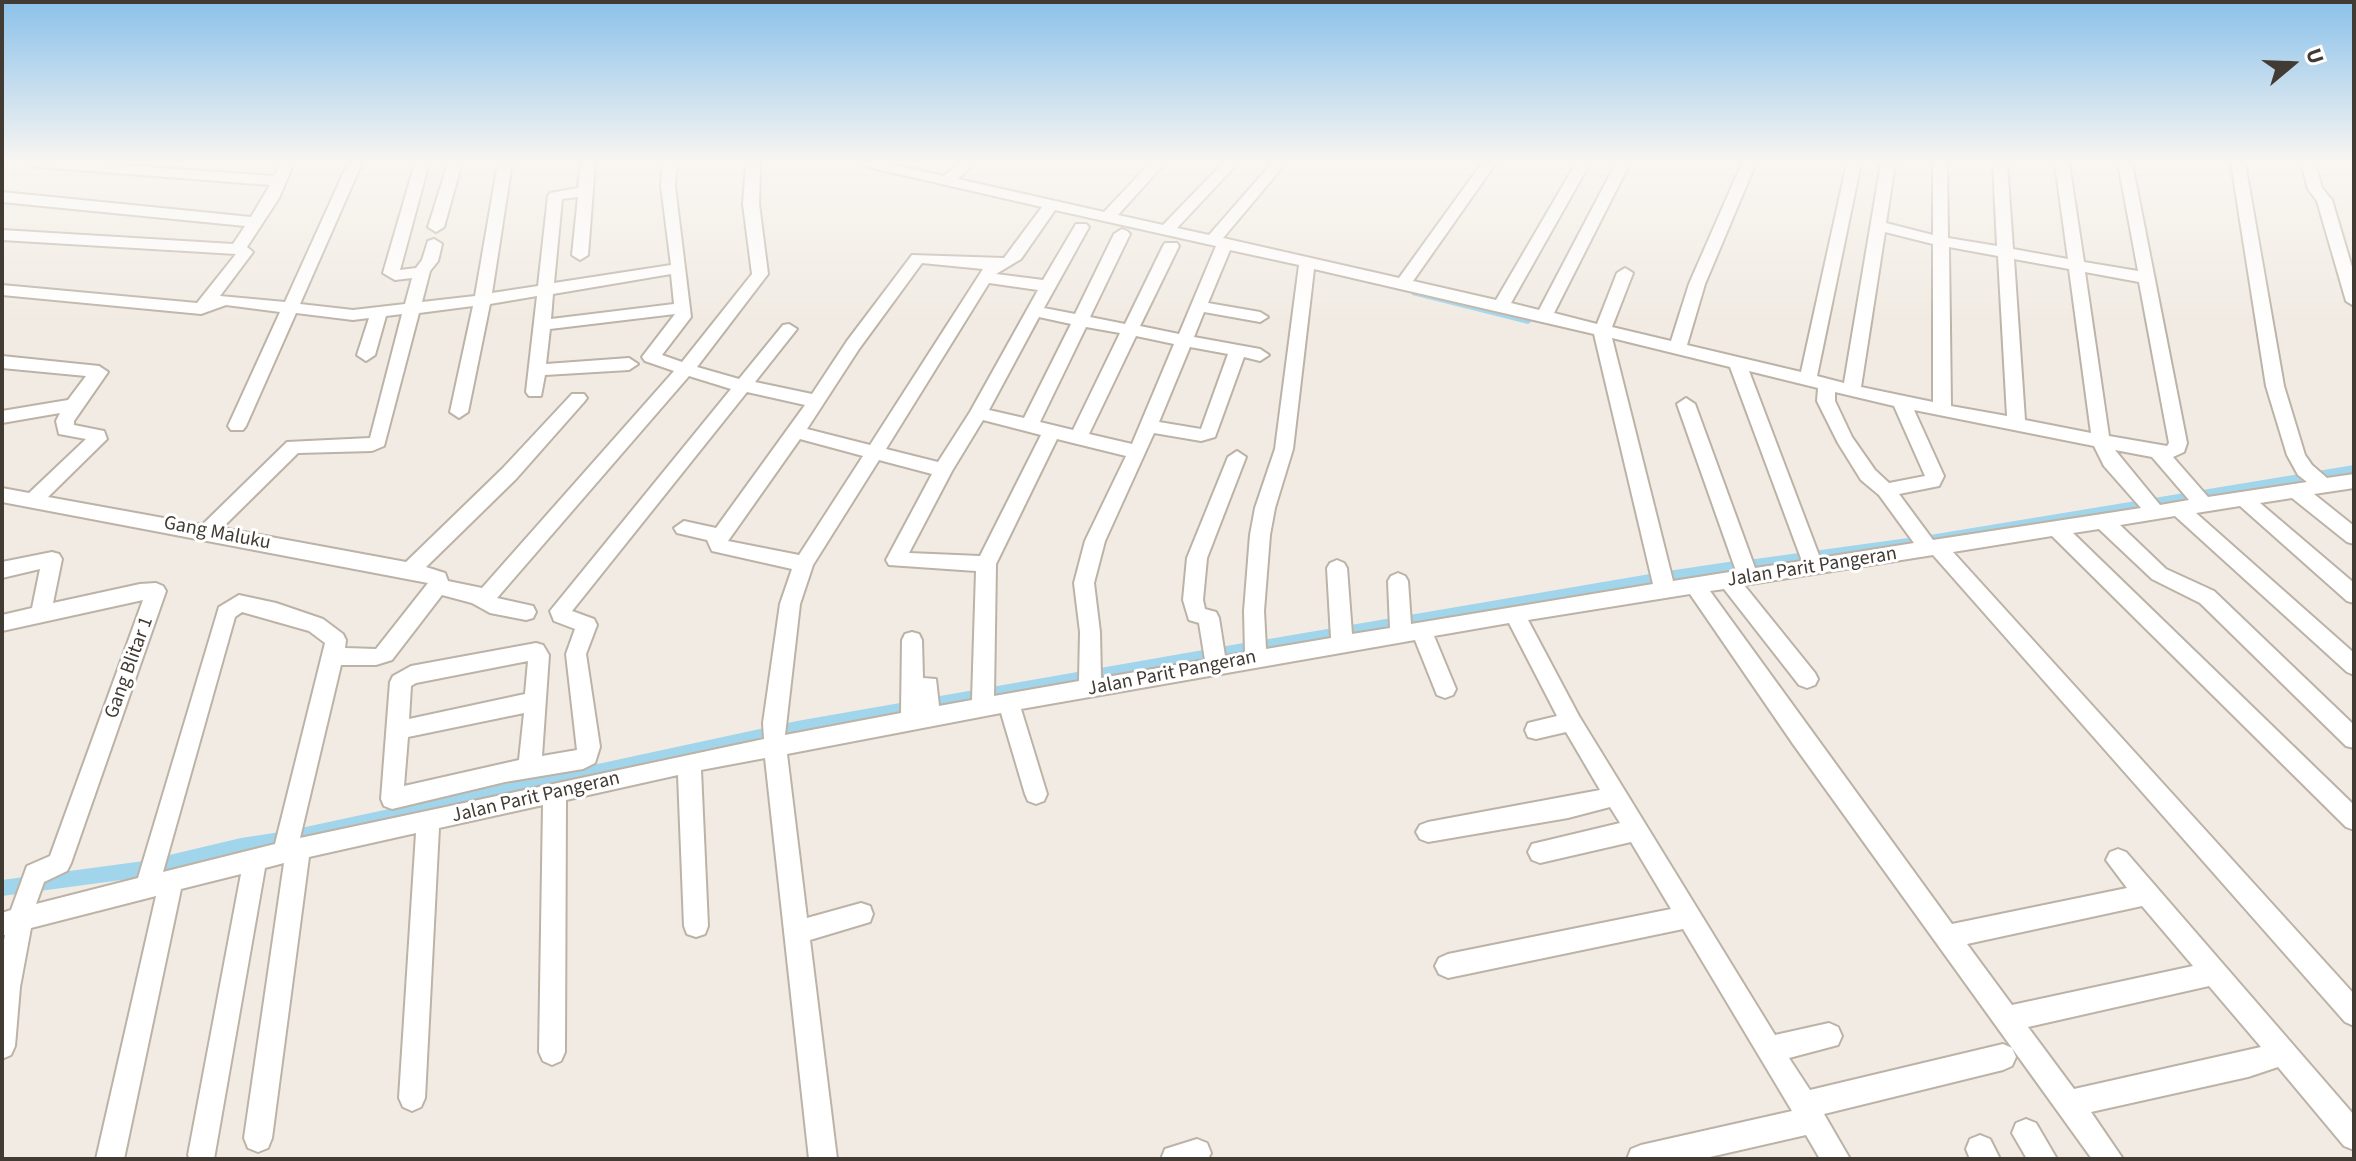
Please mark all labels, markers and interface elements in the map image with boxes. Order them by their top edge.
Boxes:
north arrow [2252,24,2332,104]
text: U [2297,44,2332,68]
street label: Gang Maluku [161,512,273,556]
street label: Jalan Parit Pangeran [1725,543,1899,593]
street label: Gang Blitar 1 [101,614,159,722]
street label: Jalan Parit Pangeran [1085,646,1259,702]
street label: Jalan Parit Pangeran [450,767,622,829]

